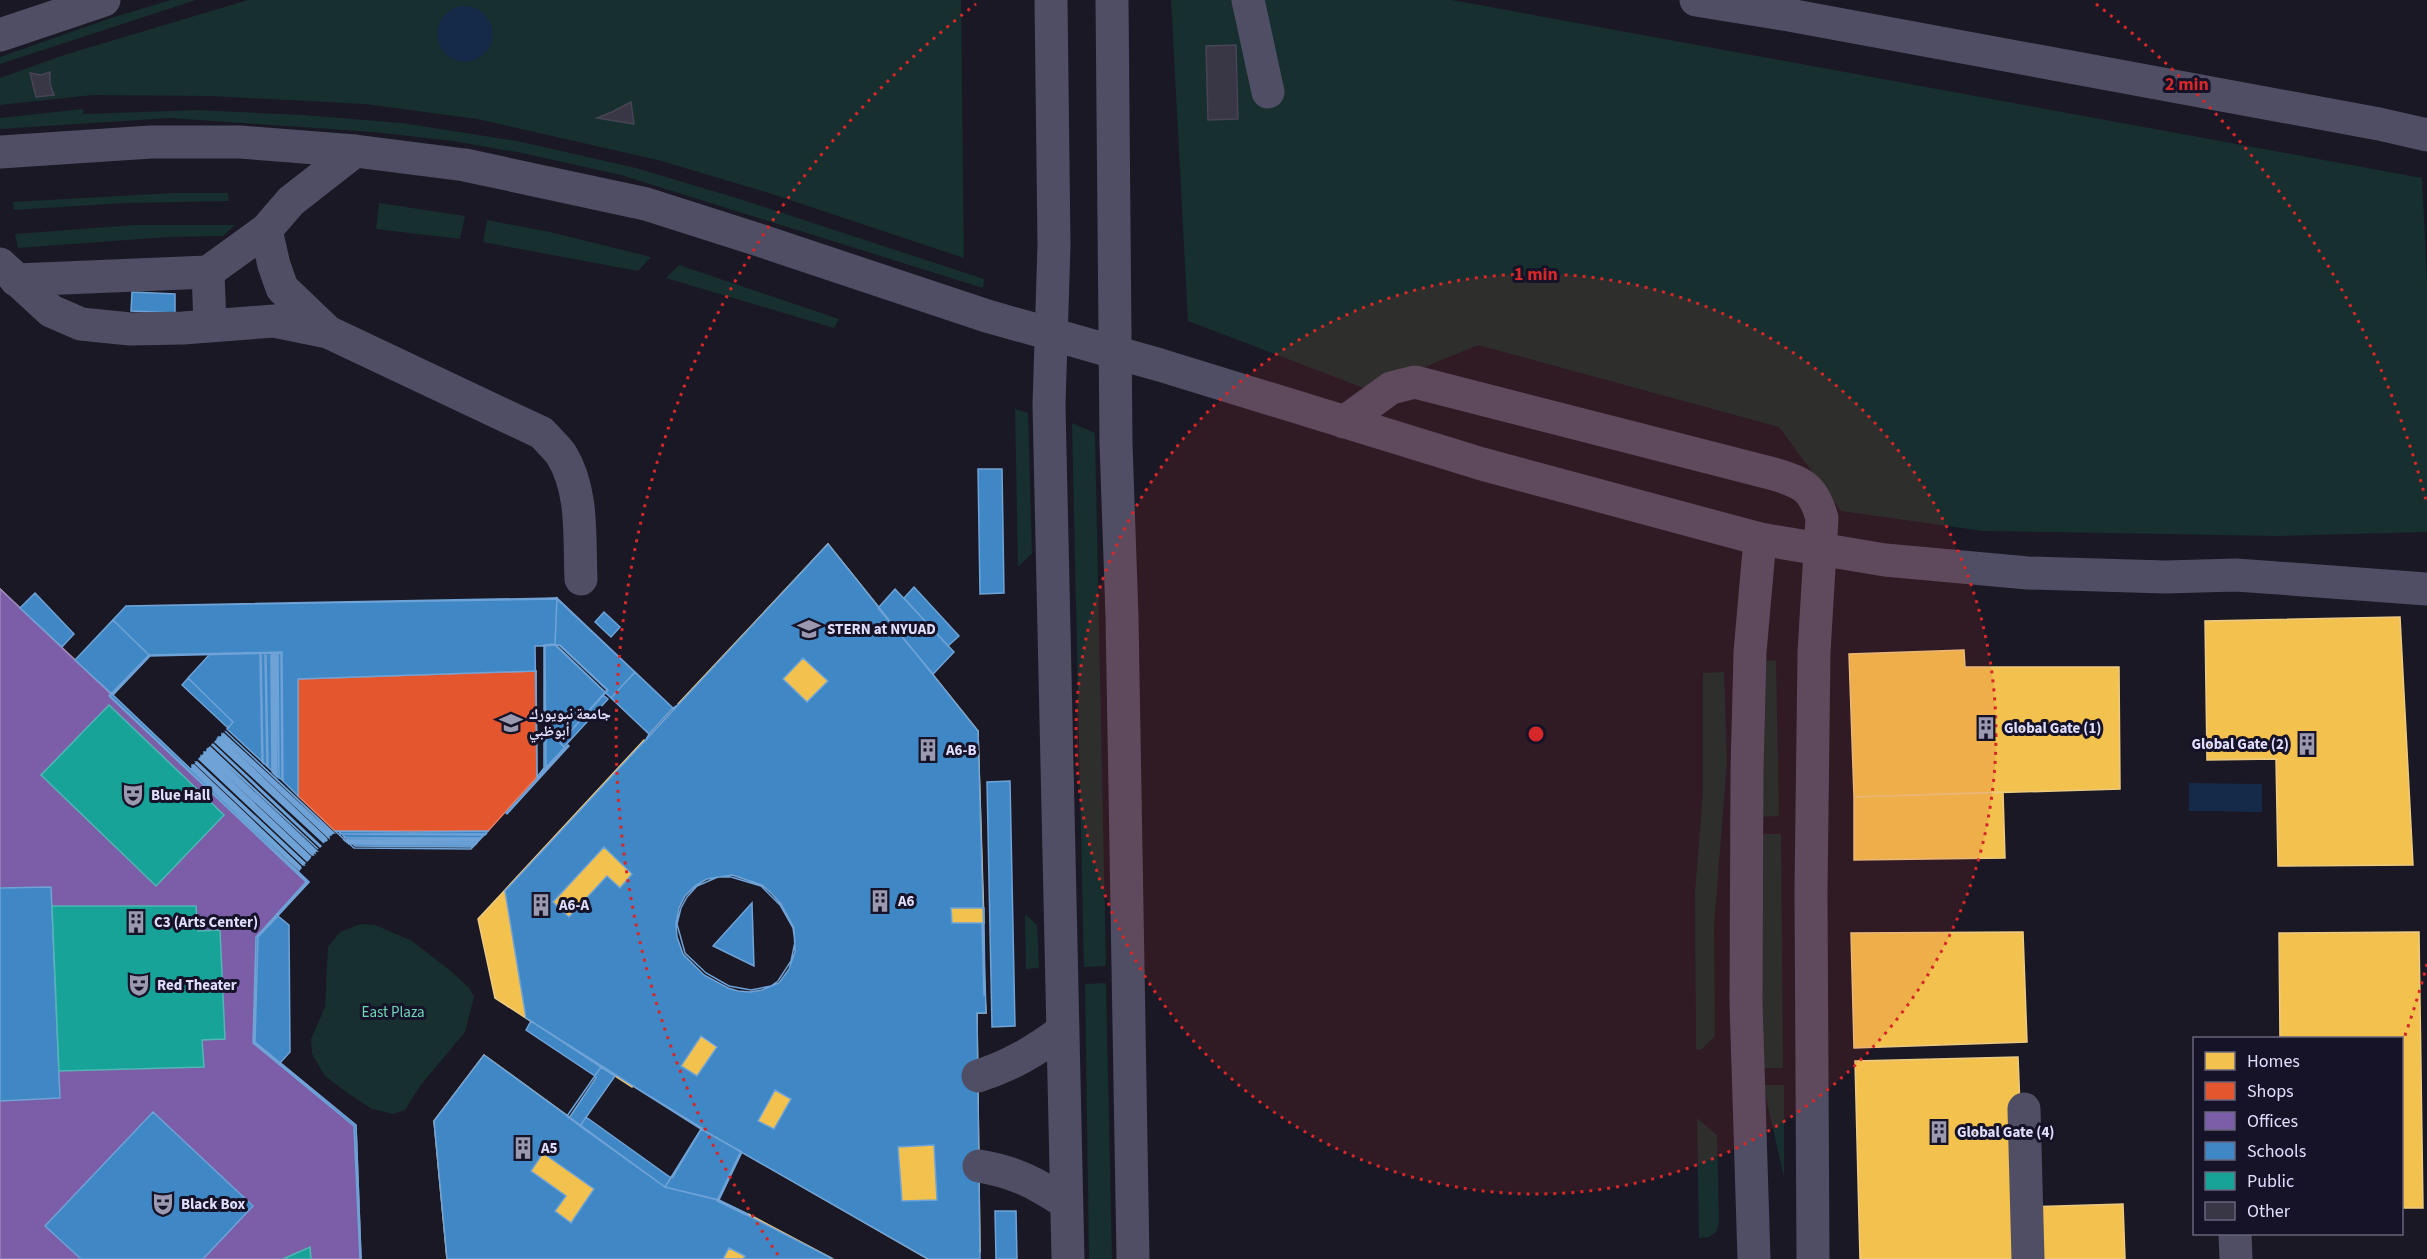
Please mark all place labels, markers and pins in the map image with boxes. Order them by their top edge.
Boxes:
school or university icon: STERN at NYUAD [796,616,822,642]
place label: STERN at NYUAD [827,619,936,640]
place label: جامعة نيويورك أبوظبي [529,704,611,742]
school or university icon: جامعة نيويورك أبوظبي [498,710,524,736]
building icon: Global Gate (1) [1973,715,1999,741]
place label: Global Gate (1) [2004,718,2102,739]
centre of rings [1526,724,1546,744]
building icon: Global Gate (2) [2294,731,2320,757]
place label: Global Gate (2) [2192,734,2289,755]
building icon: A6-B [915,737,941,763]
place label: A6-B [945,740,977,761]
theatre icon: Blue Hall [120,782,146,808]
place label: Blue Hall [151,785,211,806]
building icon: A6 [867,888,893,914]
place label: A6 [897,891,915,912]
building icon: A6-A [528,892,554,918]
place label: A6-A [558,895,589,916]
building icon: C3 (Arts Center) [123,909,149,935]
place label: C3 (Arts Center) [154,912,258,933]
theatre icon: Red Theater [126,972,152,998]
place label: Red Theater [157,975,237,996]
building icon: Global Gate (4) [1926,1119,1952,1145]
place label: Global Gate (4) [1957,1122,2055,1143]
building icon: A5 [510,1135,536,1161]
place label: A5 [540,1138,558,1159]
theatre icon: Black Box [150,1191,176,1217]
place label: Black Box [181,1194,246,1215]

